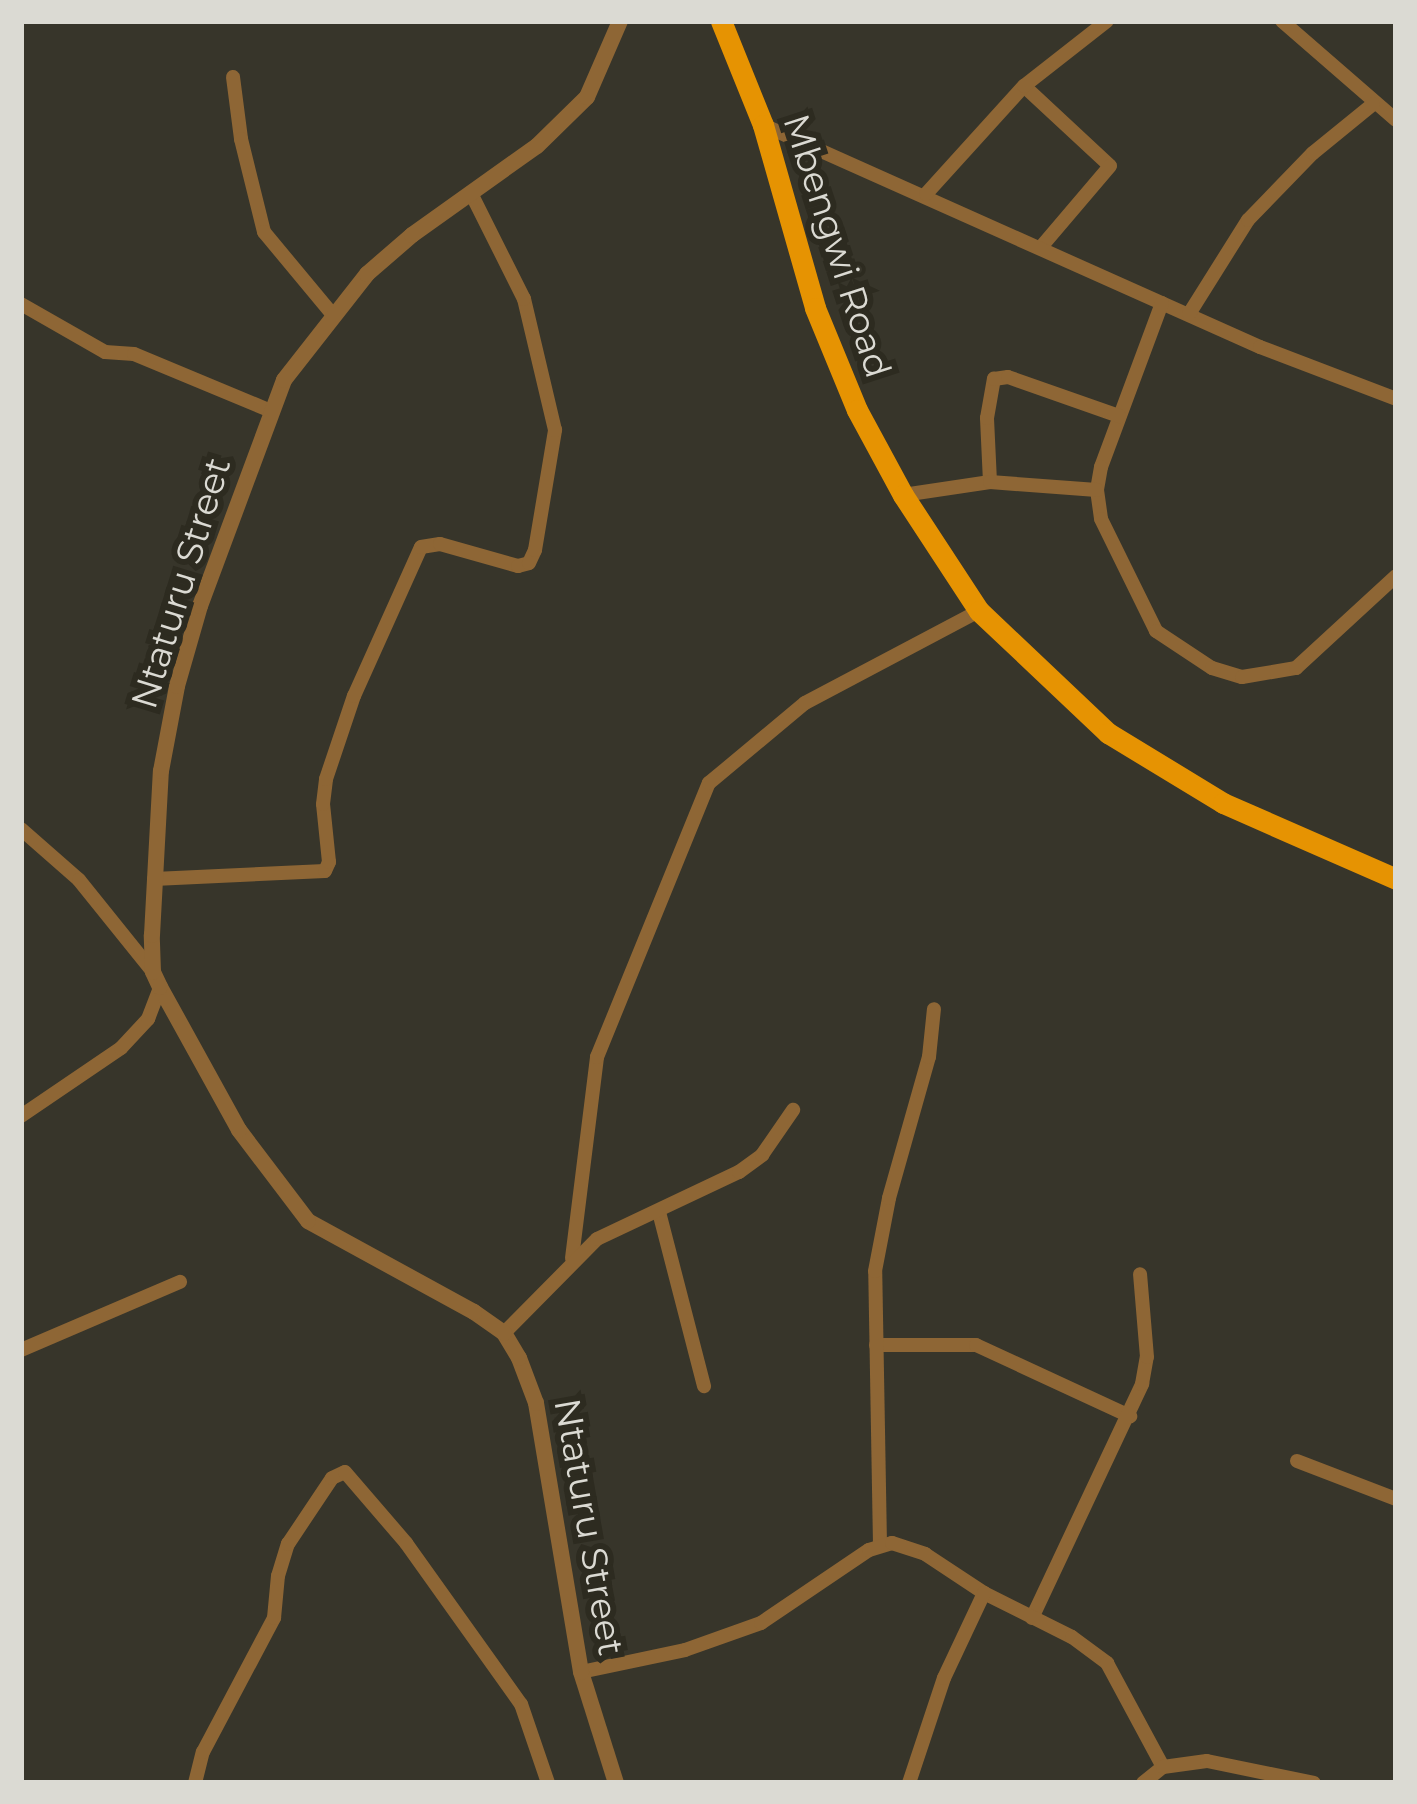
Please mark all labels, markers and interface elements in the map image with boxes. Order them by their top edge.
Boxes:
street label: Mbengwi Road [774,109,900,383]
street label: Ntaturu Street [122,452,240,714]
street label: Ntaturu Street [545,1395,633,1659]

